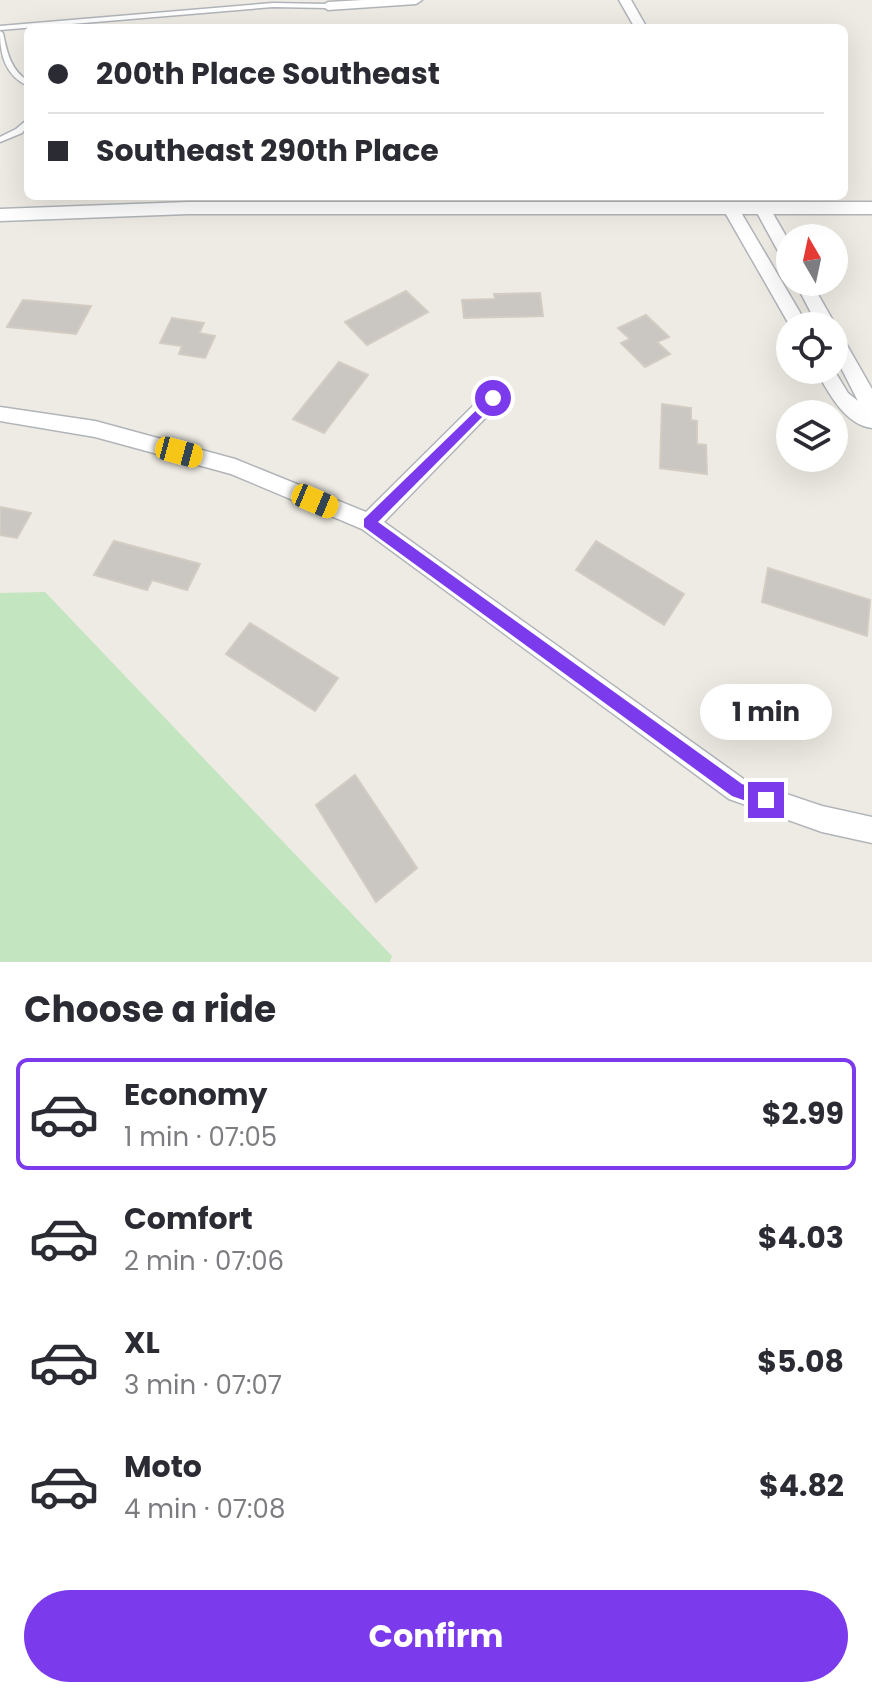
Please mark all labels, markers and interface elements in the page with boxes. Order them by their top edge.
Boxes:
text: 200th Place Southeast [96,52,440,95]
text: Southeast 290th Place [96,129,439,172]
north arrow [776,224,848,296]
map controls [776,224,848,472]
button: locate [776,312,848,384]
route start [475,380,511,416]
button: layers [776,400,848,472]
car [153,434,205,470]
car [288,481,342,521]
callout: 1 min [700,684,832,740]
text: 1 min [732,694,800,730]
route end [748,782,784,818]
text: Choose a ride [24,984,276,1035]
text: Economy [124,1073,268,1116]
icon: car [28,1078,100,1150]
text: $2.99 [762,1092,844,1135]
text: 1 min · 07:05 [124,1119,277,1155]
text: Comfort [124,1197,253,1240]
icon: car [28,1202,100,1274]
text: $4.03 [758,1216,844,1259]
text: 2 min · 07:06 [124,1243,284,1279]
text: XL [124,1321,160,1364]
icon: car [28,1326,100,1398]
text: $5.08 [757,1340,844,1383]
text: 3 min · 07:07 [124,1367,282,1403]
text: Moto [124,1445,202,1488]
icon: car [28,1450,100,1522]
text: $4.82 [759,1464,844,1507]
text: 4 min · 07:08 [124,1491,285,1527]
button: Confirm [24,1590,848,1682]

